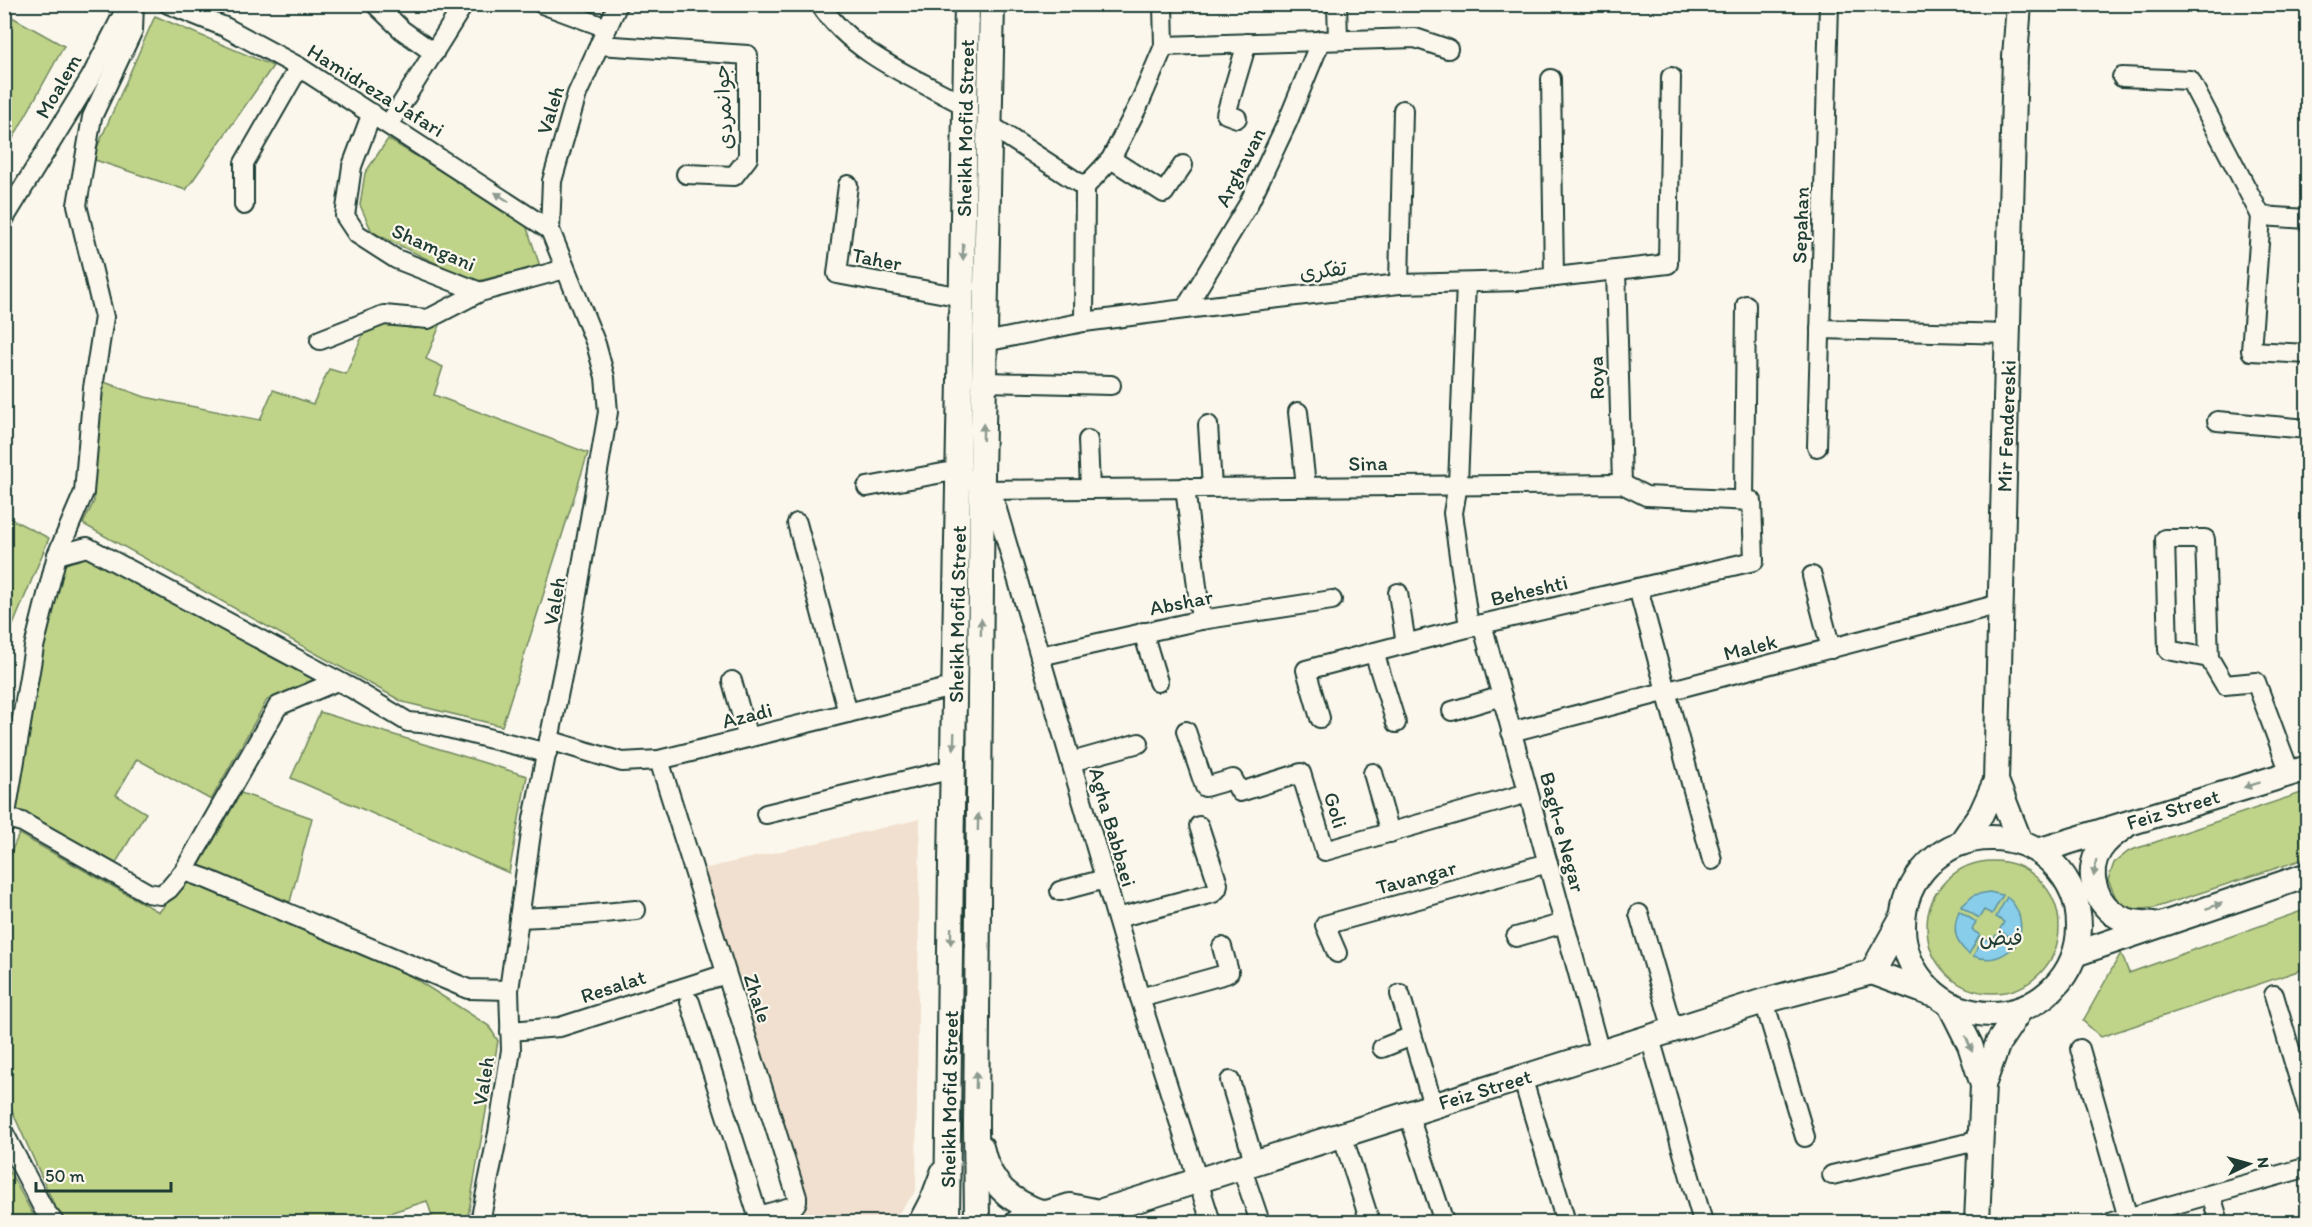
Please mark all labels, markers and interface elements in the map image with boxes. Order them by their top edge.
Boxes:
street label: Hamidreza Jafari [303,38,449,142]
street label: Sheikh Mofid Street [951,39,979,217]
street label: Moalem [30,49,87,123]
street label: جوانمردی [708,64,739,150]
street label: Valeh [531,83,569,137]
street label: Arghavan [1209,123,1271,211]
street label: Sepahan [1786,186,1814,264]
one-way arrow [494,191,510,202]
street label: Shamgani [388,217,480,277]
street label: Taher [850,242,904,276]
one-way arrow [958,242,968,261]
street label: تفکری [1298,255,1349,285]
street label: Roya [1583,356,1609,400]
street label: Mir Fendereski [1991,359,2021,493]
one-way arrow [978,423,988,442]
street label: Sina [1348,450,1388,476]
street label: Sheikh Mofid Street [943,525,971,703]
street label: Beheshti [1488,569,1570,611]
street label: Valeh [537,574,571,627]
street label: Abshar [1147,583,1216,620]
one-way arrow [976,618,985,637]
street label: Malek [1721,628,1780,666]
street label: Azadi [719,697,775,733]
one-way arrow [949,731,959,750]
street label: Agha Babbaei [1084,765,1142,889]
street label: Bagh-e Negar [1535,769,1591,896]
one-way arrow [2243,781,2261,790]
street label: Feiz Street [2123,783,2223,835]
street label: Goli [1319,789,1353,831]
one-way arrow [973,813,983,832]
street label: Tavangar [1373,854,1459,900]
one-way arrow [2090,858,2099,877]
one-way arrow [2205,900,2223,910]
district label: فیض [1979,924,2023,951]
one-way arrow [946,926,956,945]
street label: Resalat [577,964,649,1008]
street label: Zhale [738,970,778,1026]
street label: Sheikh Mofid Street [935,1010,963,1188]
one-way arrow [1964,1036,1974,1054]
street label: Valeh [467,1055,499,1107]
street label: Feiz Street [1435,1063,1535,1115]
one-way arrow [971,1071,981,1090]
north arrow [2219,1134,2279,1194]
scale bar [36,1155,171,1193]
text: N [2254,1157,2273,1169]
text: 50 m [45,1165,85,1187]

